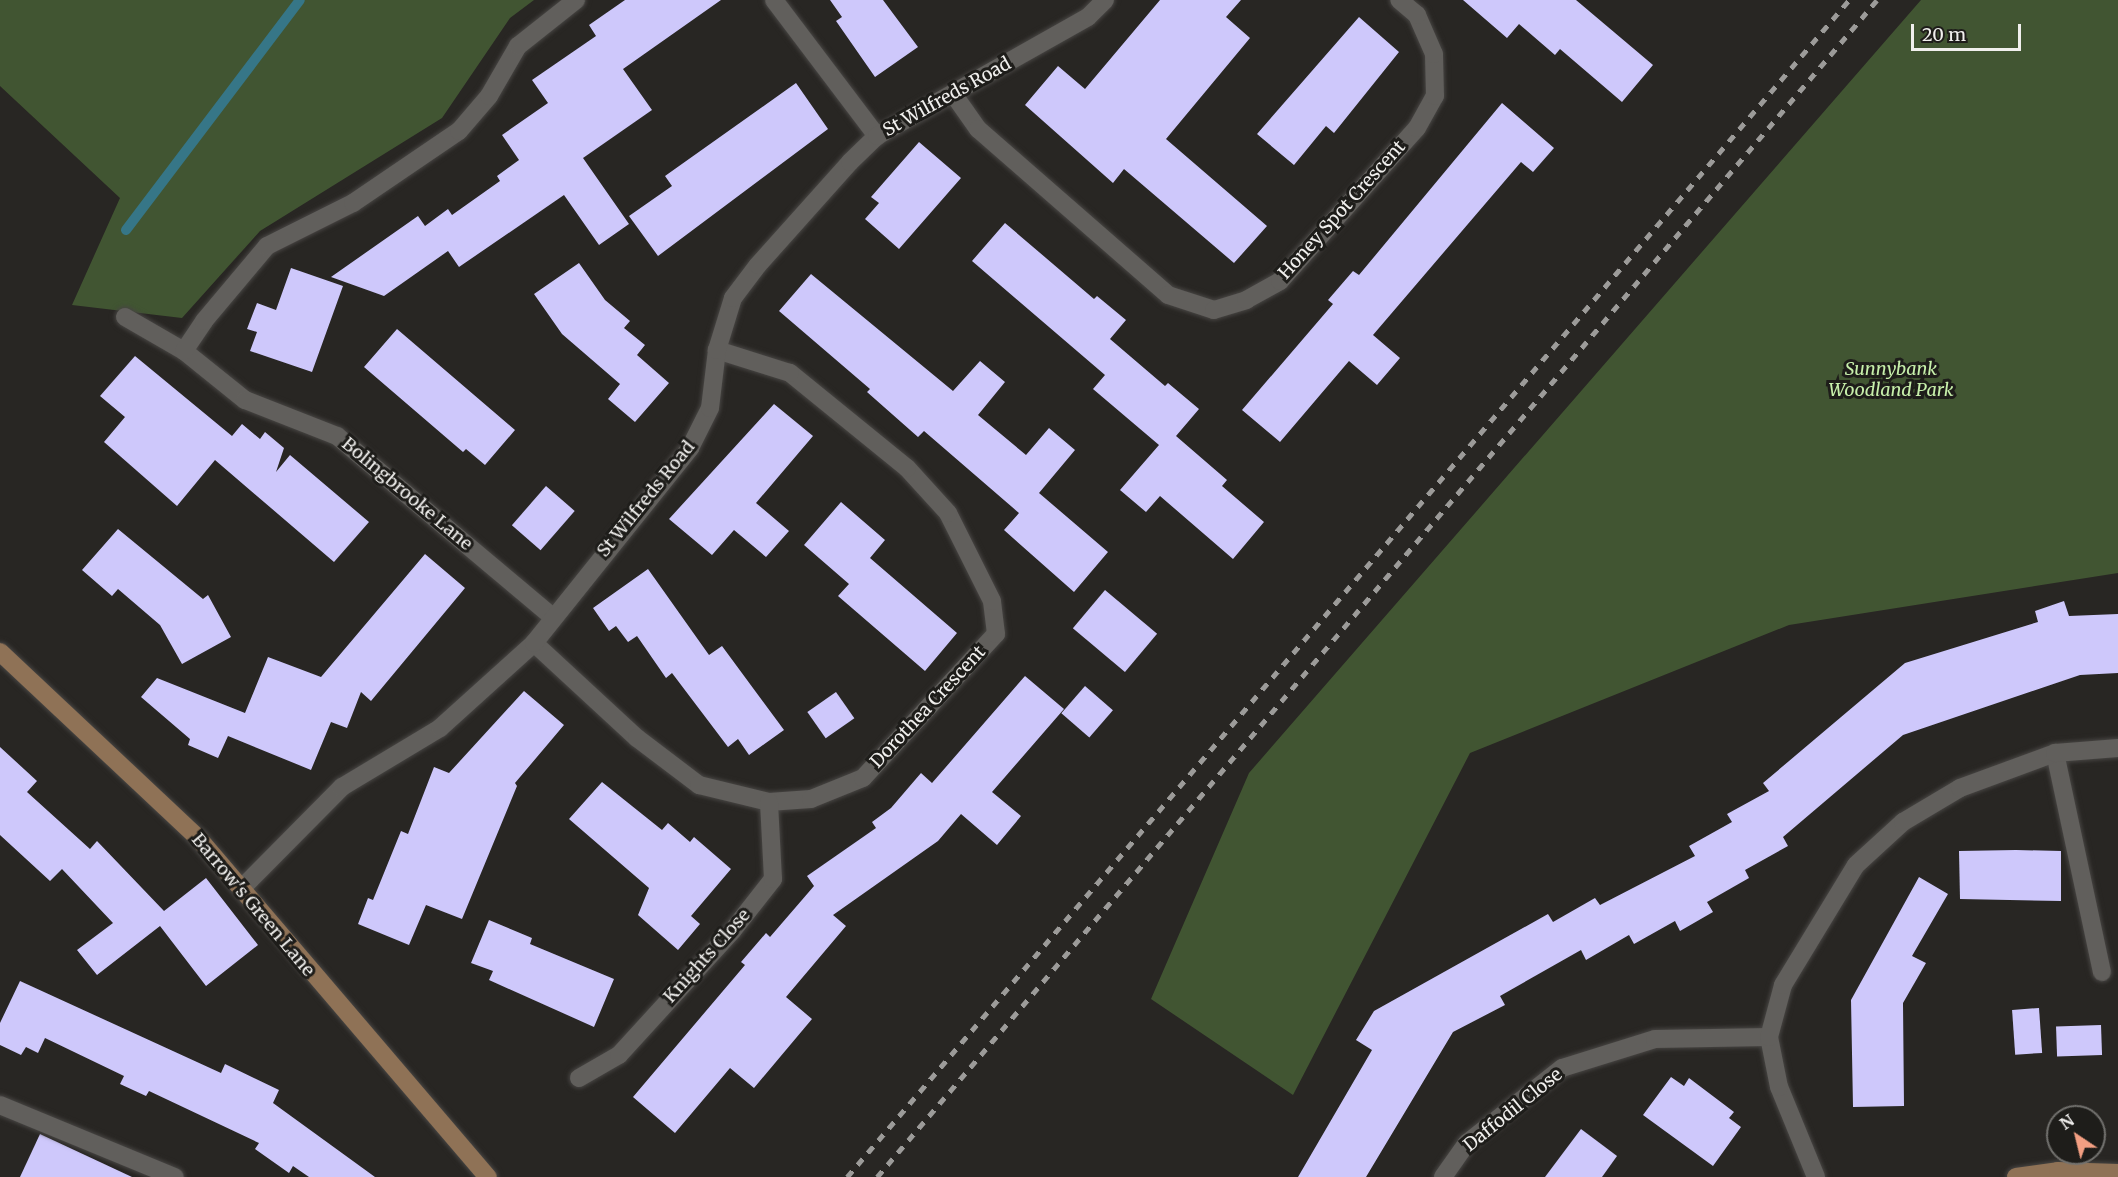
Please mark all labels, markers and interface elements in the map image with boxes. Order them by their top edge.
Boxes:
scale bar [1914,12,2024,50]
text: 20 m [1922,23,1966,46]
street label: St Wilfreds Road [879,53,1015,141]
street label: Honey Spot Crescent [1274,136,1410,284]
park label: Sunnybank Woodland Park [1828,359,1954,401]
street label: Bolingbrooke Lane [337,433,477,555]
street label: St Wilfreds Road [593,437,699,561]
street label: Dorothea Crescent [866,641,990,773]
street label: Barrow's Green Lane [187,829,319,981]
street label: Knights Close [659,905,755,1007]
street label: Daffodil Close [1459,1064,1567,1156]
north arrow [2046,1105,2106,1165]
text: N [2056,1110,2078,1134]

